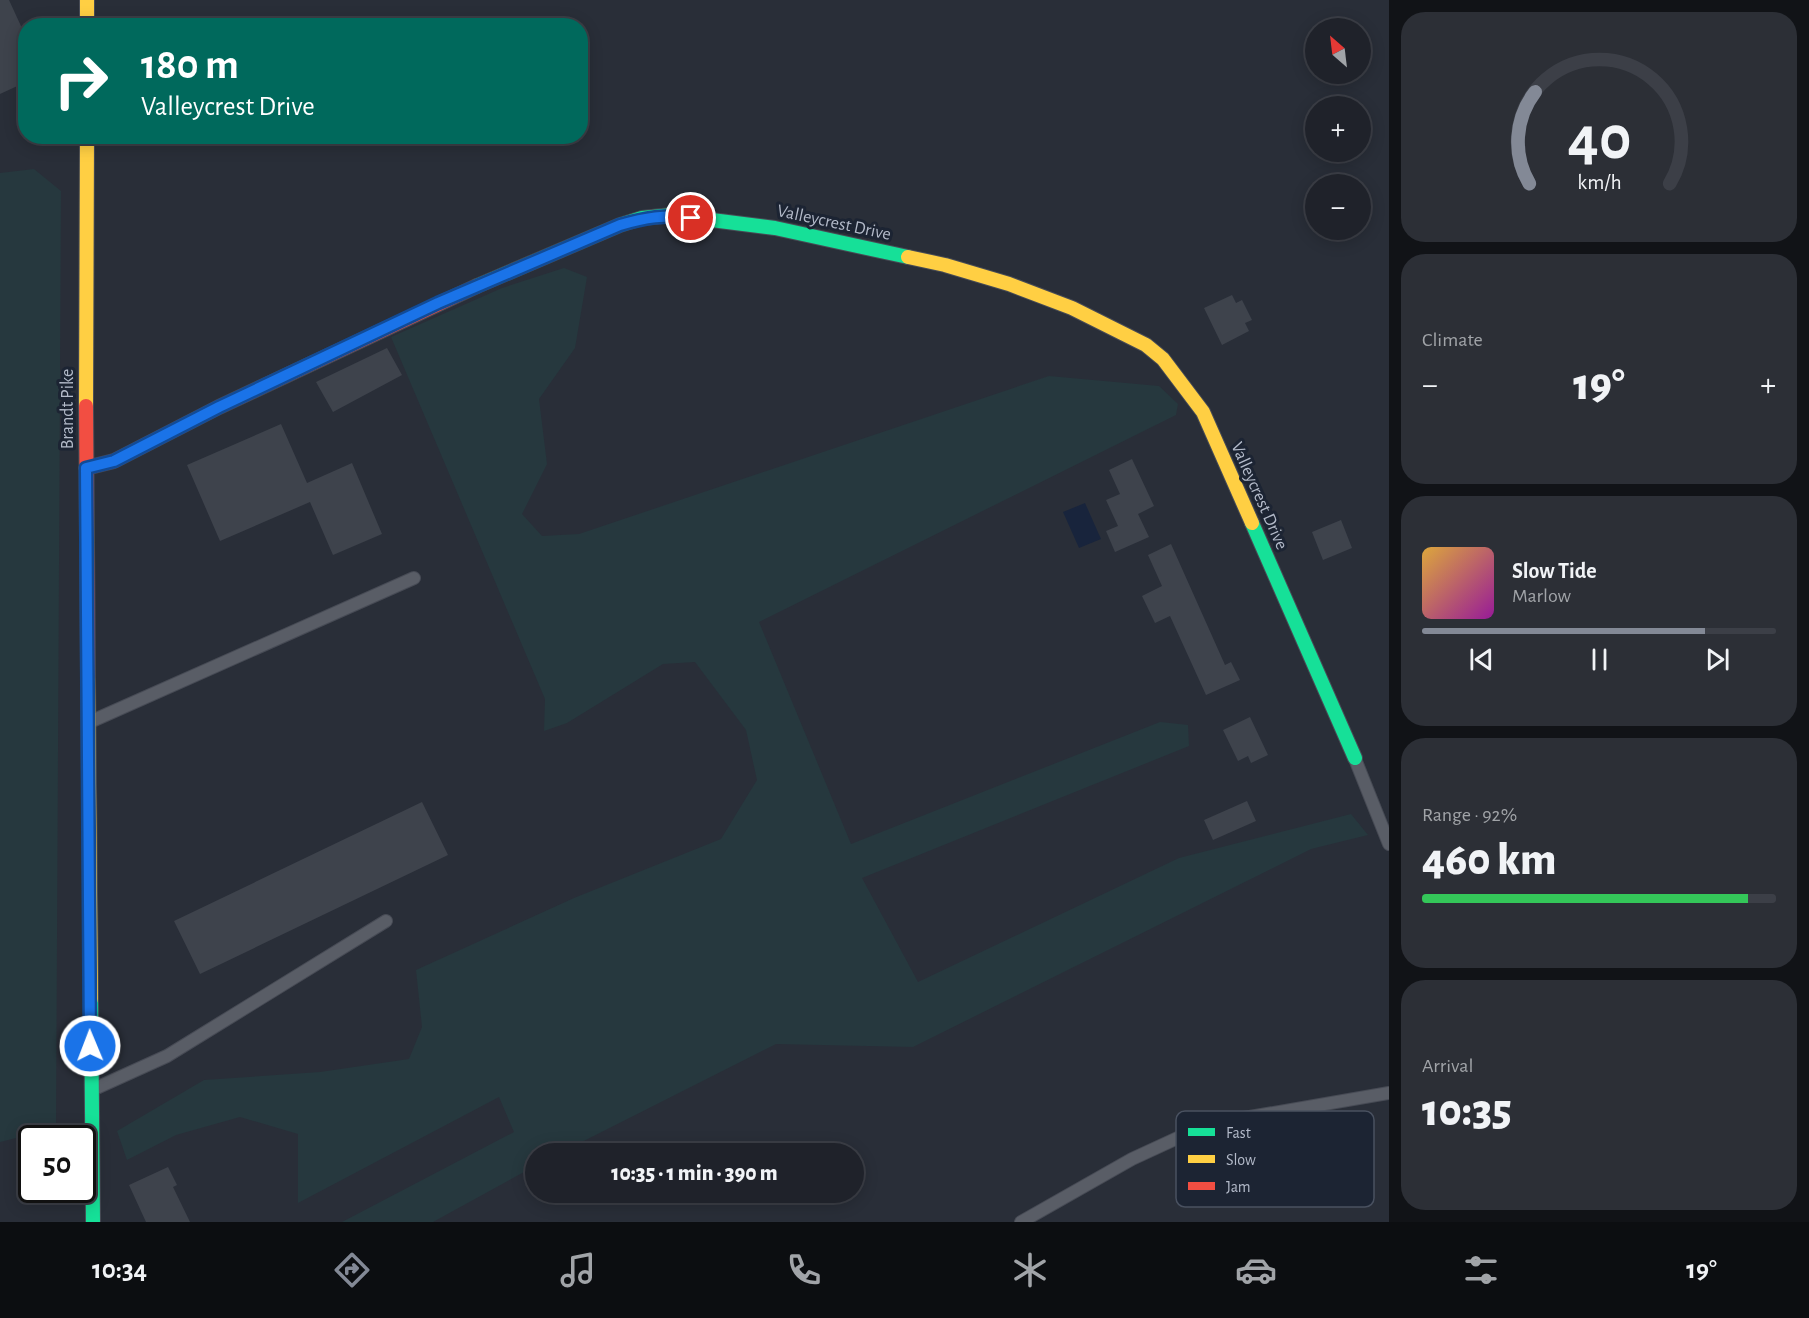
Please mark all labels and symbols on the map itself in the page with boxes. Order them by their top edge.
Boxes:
north arrow [1305,18,1371,84]
pin [665,192,716,243]
street label: Valleycrest Drive [775,202,893,244]
street label: Brandt Pike [59,369,77,449]
street label: Valleycrest Drive [1227,439,1291,553]
position arrow [58,1014,122,1078]
legend [1176,1111,1374,1207]
speed limit sign: 50 [18,1125,96,1203]
text: Fast [1226,1125,1251,1141]
text: Slow [1226,1152,1256,1168]
text: Jam [1226,1179,1251,1195]

